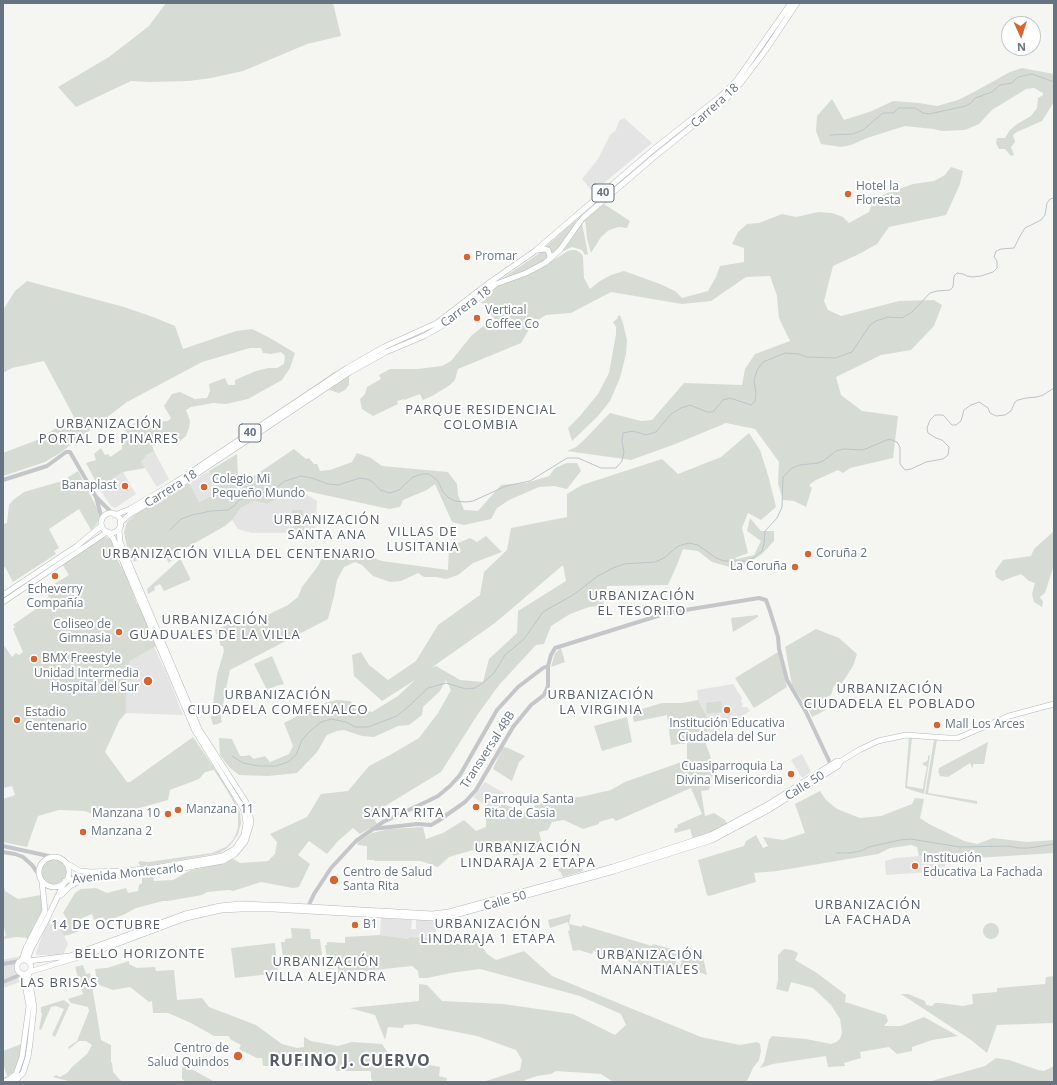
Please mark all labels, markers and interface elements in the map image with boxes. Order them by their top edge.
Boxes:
north arrow [1001,16,1041,56]
text: N [1017,40,1026,55]
street label: Carrera 18 [688,81,742,131]
place label: Hotel la Floresta [856,180,901,208]
road number: 40 [592,184,614,202]
marker: Hotel la Floresta [843,189,853,199]
place label: Promar [475,250,517,264]
marker: Promar [462,252,472,262]
street label: Carrera 18 [438,283,494,331]
place label: Vertical Coffee Co [485,304,539,332]
marker: Vertical Coffee Co [472,313,482,323]
district label: PARQUE RESIDENCIAL COLOMBIA [405,402,557,433]
district label: URBANIZACIÓN PORTAL DE PINARES [39,416,179,447]
road number: 40 [239,424,261,442]
street label: Carrera 18 [142,467,200,511]
place label: Colegio Mi Pequeño Mundo [212,473,305,501]
place label: Banaplast [62,479,117,493]
marker: Banaplast [120,481,130,491]
marker: Colegio Mi Pequeño Mundo [199,482,209,492]
district label: URBANIZACIÓN SANTA ANA [274,512,380,543]
district label: VILLAS DE LUSITANIA [386,524,460,555]
district label: URBANIZACIÓN VILLA DEL CENTENARIO [102,546,376,562]
place label: Coruña 2 [816,547,867,561]
marker: Coruña 2 [803,549,813,559]
place label: La Coruña [730,560,787,574]
marker: La Coruña [790,562,800,572]
marker: Echeverry Compañía [50,571,60,581]
place label: Echeverry Compañía [27,583,83,611]
district label: URBANIZACIÓN EL TESORITO [589,588,695,619]
district label: URBANIZACIÓN GUADUALES DE LA VILLA [129,612,301,643]
place label: Coliseo de Gimnasia [53,618,111,646]
marker: Coliseo de Gimnasia [114,627,124,637]
place label: BMX Freestyle [42,652,121,666]
marker: BMX Freestyle [29,654,39,664]
place label: Unidad Intermedia Hospital del Sur [34,667,139,695]
marker: Unidad Intermedia Hospital del Sur [142,675,154,687]
district label: URBANIZACIÓN CIUDADELA EL POBLADO [804,681,976,712]
district label: URBANIZACIÓN CIUDADELA COMFENALCO [187,687,369,718]
district label: URBANIZACIÓN LA VIRGINIA [548,687,654,718]
marker: Institución Educativa Ciudadela del Sur [722,705,732,715]
place label: Estadio Centenario [25,706,87,734]
street label: Transversal 48B [458,709,518,791]
marker: Estadio Centenario [12,715,22,725]
place label: Institución Educativa Ciudadela del Sur [669,717,785,745]
place label: Mall Los Arces [945,718,1025,732]
marker: Mall Los Arces [932,720,942,730]
place label: Cuasiparroquia La Divina Misericordia [676,760,783,788]
street label: Calle 50 [783,768,827,804]
marker: Cuasiparroquia La Divina Misericordia [786,769,796,779]
place label: Parroquia Santa Rita de Casia [484,793,574,821]
marker: Parroquia Santa Rita de Casia [471,802,481,812]
place label: Manzana 11 [186,803,254,817]
marker: Manzana 11 [173,805,183,815]
district label: SANTA RITA [364,805,444,821]
place label: Manzana 10 [92,807,160,821]
marker: Manzana 10 [163,809,173,819]
place label: Manzana 2 [91,825,152,839]
marker: Manzana 2 [78,827,88,837]
district label: URBANIZACIÓN LINDARAJA 2 ETAPA [460,840,596,871]
place label: Institución Educativa La Fachada [923,852,1043,880]
street label: Avenida Montecarlo [72,861,184,887]
marker: Institución Educativa La Fachada [910,861,920,871]
place label: Centro de Salud Santa Rita [343,866,432,894]
marker: Centro de Salud Santa Rita [328,874,340,886]
street label: Calle 50 [482,888,528,914]
district label: URBANIZACIÓN LA FACHADA [815,897,921,928]
district label: URBANIZACIÓN LINDARAJA 1 ETAPA [420,916,556,947]
district label: 14 DE OCTUBRE [51,917,161,933]
place label: B1 [363,918,378,932]
marker: B1 [350,920,360,930]
district label: BELLO HORIZONTE [75,946,205,962]
district label: URBANIZACIÓN MANANTIALES [597,947,703,978]
district label: URBANIZACIÓN VILLA ALEJANDRA [266,954,386,985]
district label: LAS BRISAS [20,975,98,991]
place label: Centro de Salud Quindos [148,1042,229,1070]
marker: Centro de Salud Quindos [232,1050,244,1062]
district label: RUFINO J. CUERVO [269,1051,431,1071]

